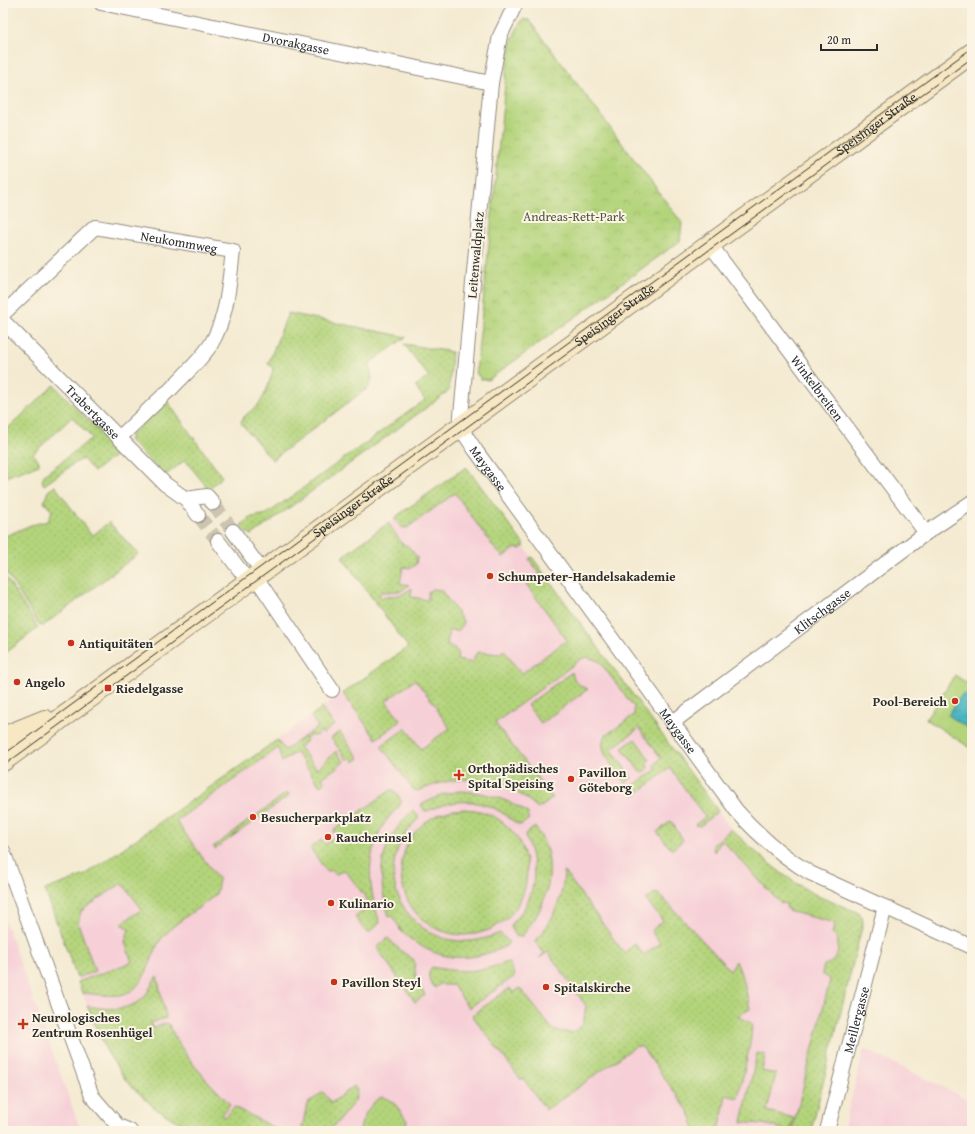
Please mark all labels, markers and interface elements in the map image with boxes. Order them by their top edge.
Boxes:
scale bar [821,26,877,52]
street label: Dvorakgasse [261,27,331,60]
text: 20 m [827,31,851,48]
street label: Speisinger Straße [832,88,921,160]
park label: Andreas-Rett-Park [523,207,625,226]
street label: Leitenwaldplatz [462,211,489,299]
street label: Neukommweg [139,226,219,258]
street label: Speisinger Straße [570,279,659,351]
street label: Winkelbreiten [786,351,848,426]
street label: Trabertgasse [61,380,124,444]
street label: Maygasse [465,442,511,495]
street label: Speisinger Straße [308,470,397,542]
place label: Schumpeter-Handelsakademie [498,567,676,586]
marker: Schumpeter-Handelsakademie [485,571,495,581]
street label: Klitschgasse [790,583,855,639]
place label: Antiquitäten [79,634,154,653]
marker: Antiquitäten [66,638,76,648]
place label: Angelo [25,673,65,692]
marker: Angelo [12,677,22,687]
place label: Riedelgasse [116,679,183,698]
marker: Riedelgasse [103,683,113,693]
place label: Pool-Bereich [873,692,947,711]
marker: Pool-Bereich [950,696,960,706]
street label: Maygasse [655,704,701,758]
place label: Orthopädisches Spital Speising [468,759,559,793]
place label: Pavillon Göteborg [579,763,632,797]
marker: Orthopädisches Spital Speising [453,769,465,781]
marker: Pavillon Göteborg [566,774,576,784]
place label: Besucherparkplatz [261,808,371,827]
marker: Besucherparkplatz [248,812,258,822]
place label: Raucherinsel [336,828,412,847]
marker: Raucherinsel [323,832,333,842]
place label: Kulinario [339,894,394,913]
marker: Kulinario [326,898,336,908]
place label: Pavillon Steyl [342,973,421,992]
marker: Pavillon Steyl [329,977,339,987]
place label: Spitalskirche [554,978,631,997]
marker: Spitalskirche [541,982,551,992]
street label: Meillergasse [839,984,874,1055]
place label: Neurologisches Zentrum Rosenhügel [32,1008,153,1042]
marker: Neurologisches Zentrum Rosenhügel [17,1018,29,1030]

